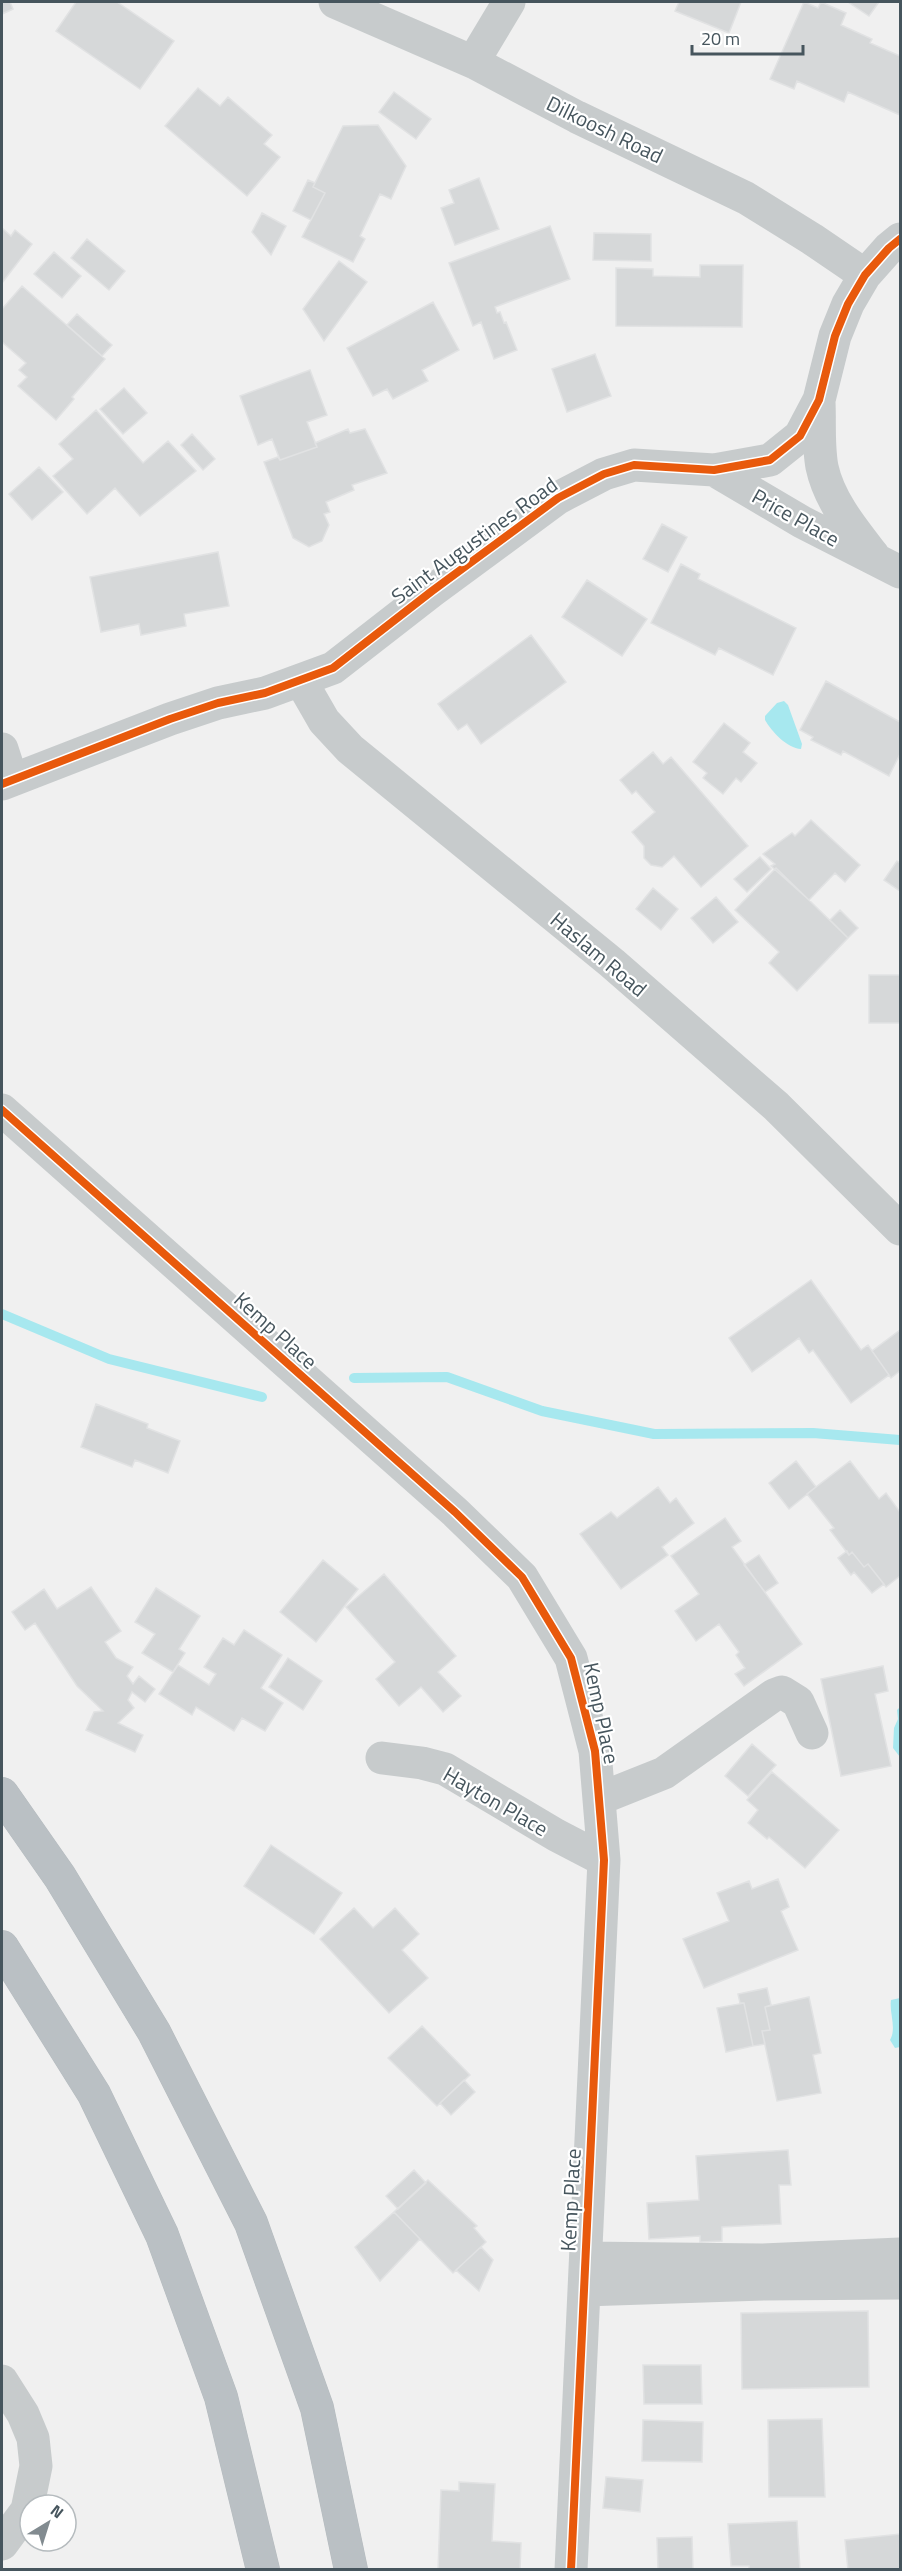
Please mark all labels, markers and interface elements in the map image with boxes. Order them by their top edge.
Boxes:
scale bar [692,18,803,56]
text: 20 m [701,25,740,52]
street label: Dilkoosh Road [541,87,669,171]
street label: Saint Augustines Road [384,469,564,611]
street label: Price Place [746,480,846,554]
street label: Haslam Road [544,904,654,1004]
street label: Kemp Place [227,1284,325,1376]
street label: Kemp Place [576,1659,628,1767]
street label: Hayton Place [438,1758,554,1844]
street label: Kemp Place [551,2148,589,2252]
north arrow [18,2493,78,2553]
text: N [45,2498,69,2524]

